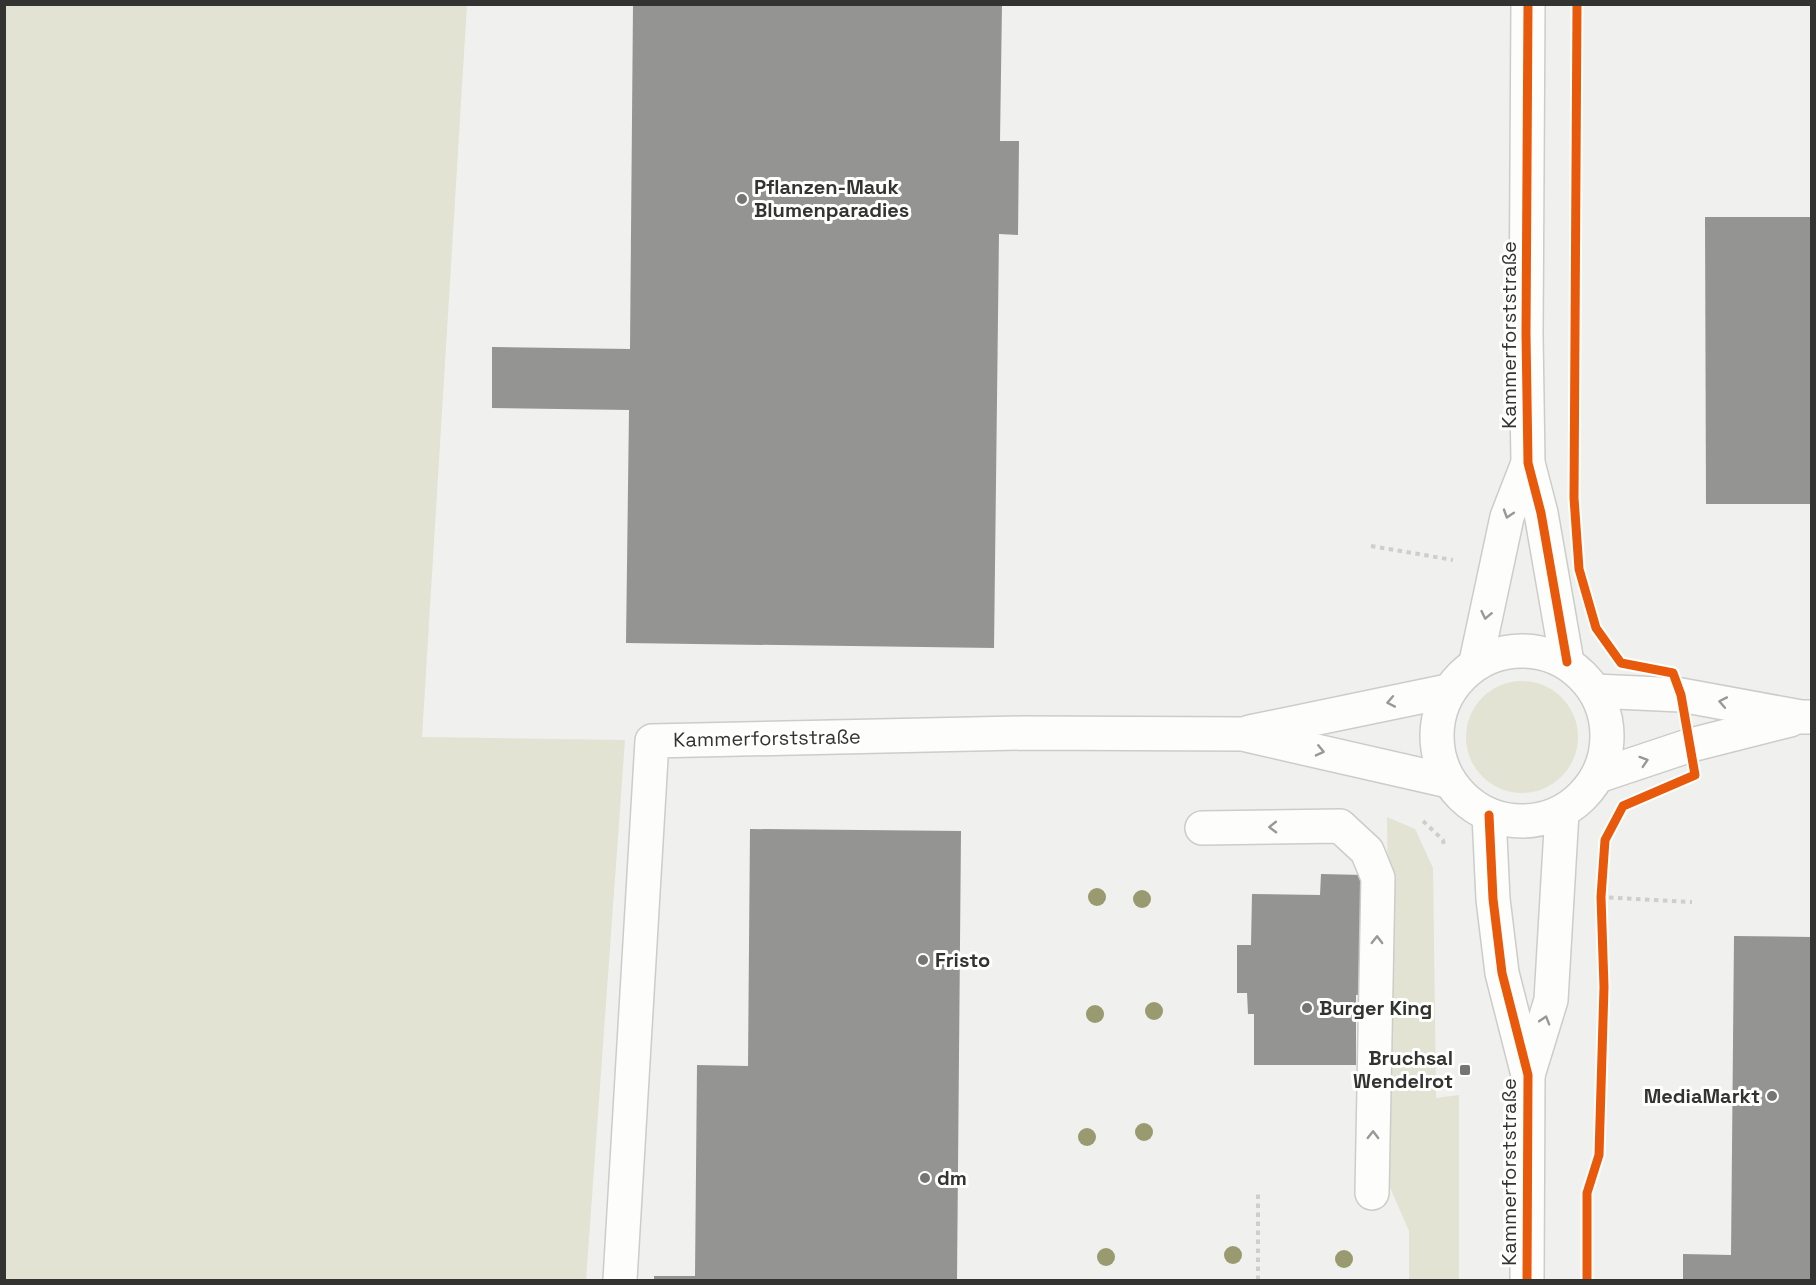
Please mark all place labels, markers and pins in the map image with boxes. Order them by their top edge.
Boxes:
place label: Pflanzen-Mauk Blumenparadies [754,174,909,223]
marker: Pflanzen-Mauk Blumenparadies [735,192,749,206]
place label: Fristo [935,947,990,973]
marker: Fristo [916,953,930,967]
place label: Burger King [1319,995,1432,1021]
marker: Burger King [1300,1001,1314,1015]
place label: Bruchsal Wendelrot [1353,1045,1453,1094]
marker: Bruchsal Wendelrot [1458,1063,1472,1077]
place label: MediaMarkt [1644,1083,1760,1109]
marker: MediaMarkt [1765,1089,1779,1103]
place label: dm [937,1165,967,1191]
marker: dm [918,1171,932,1185]

